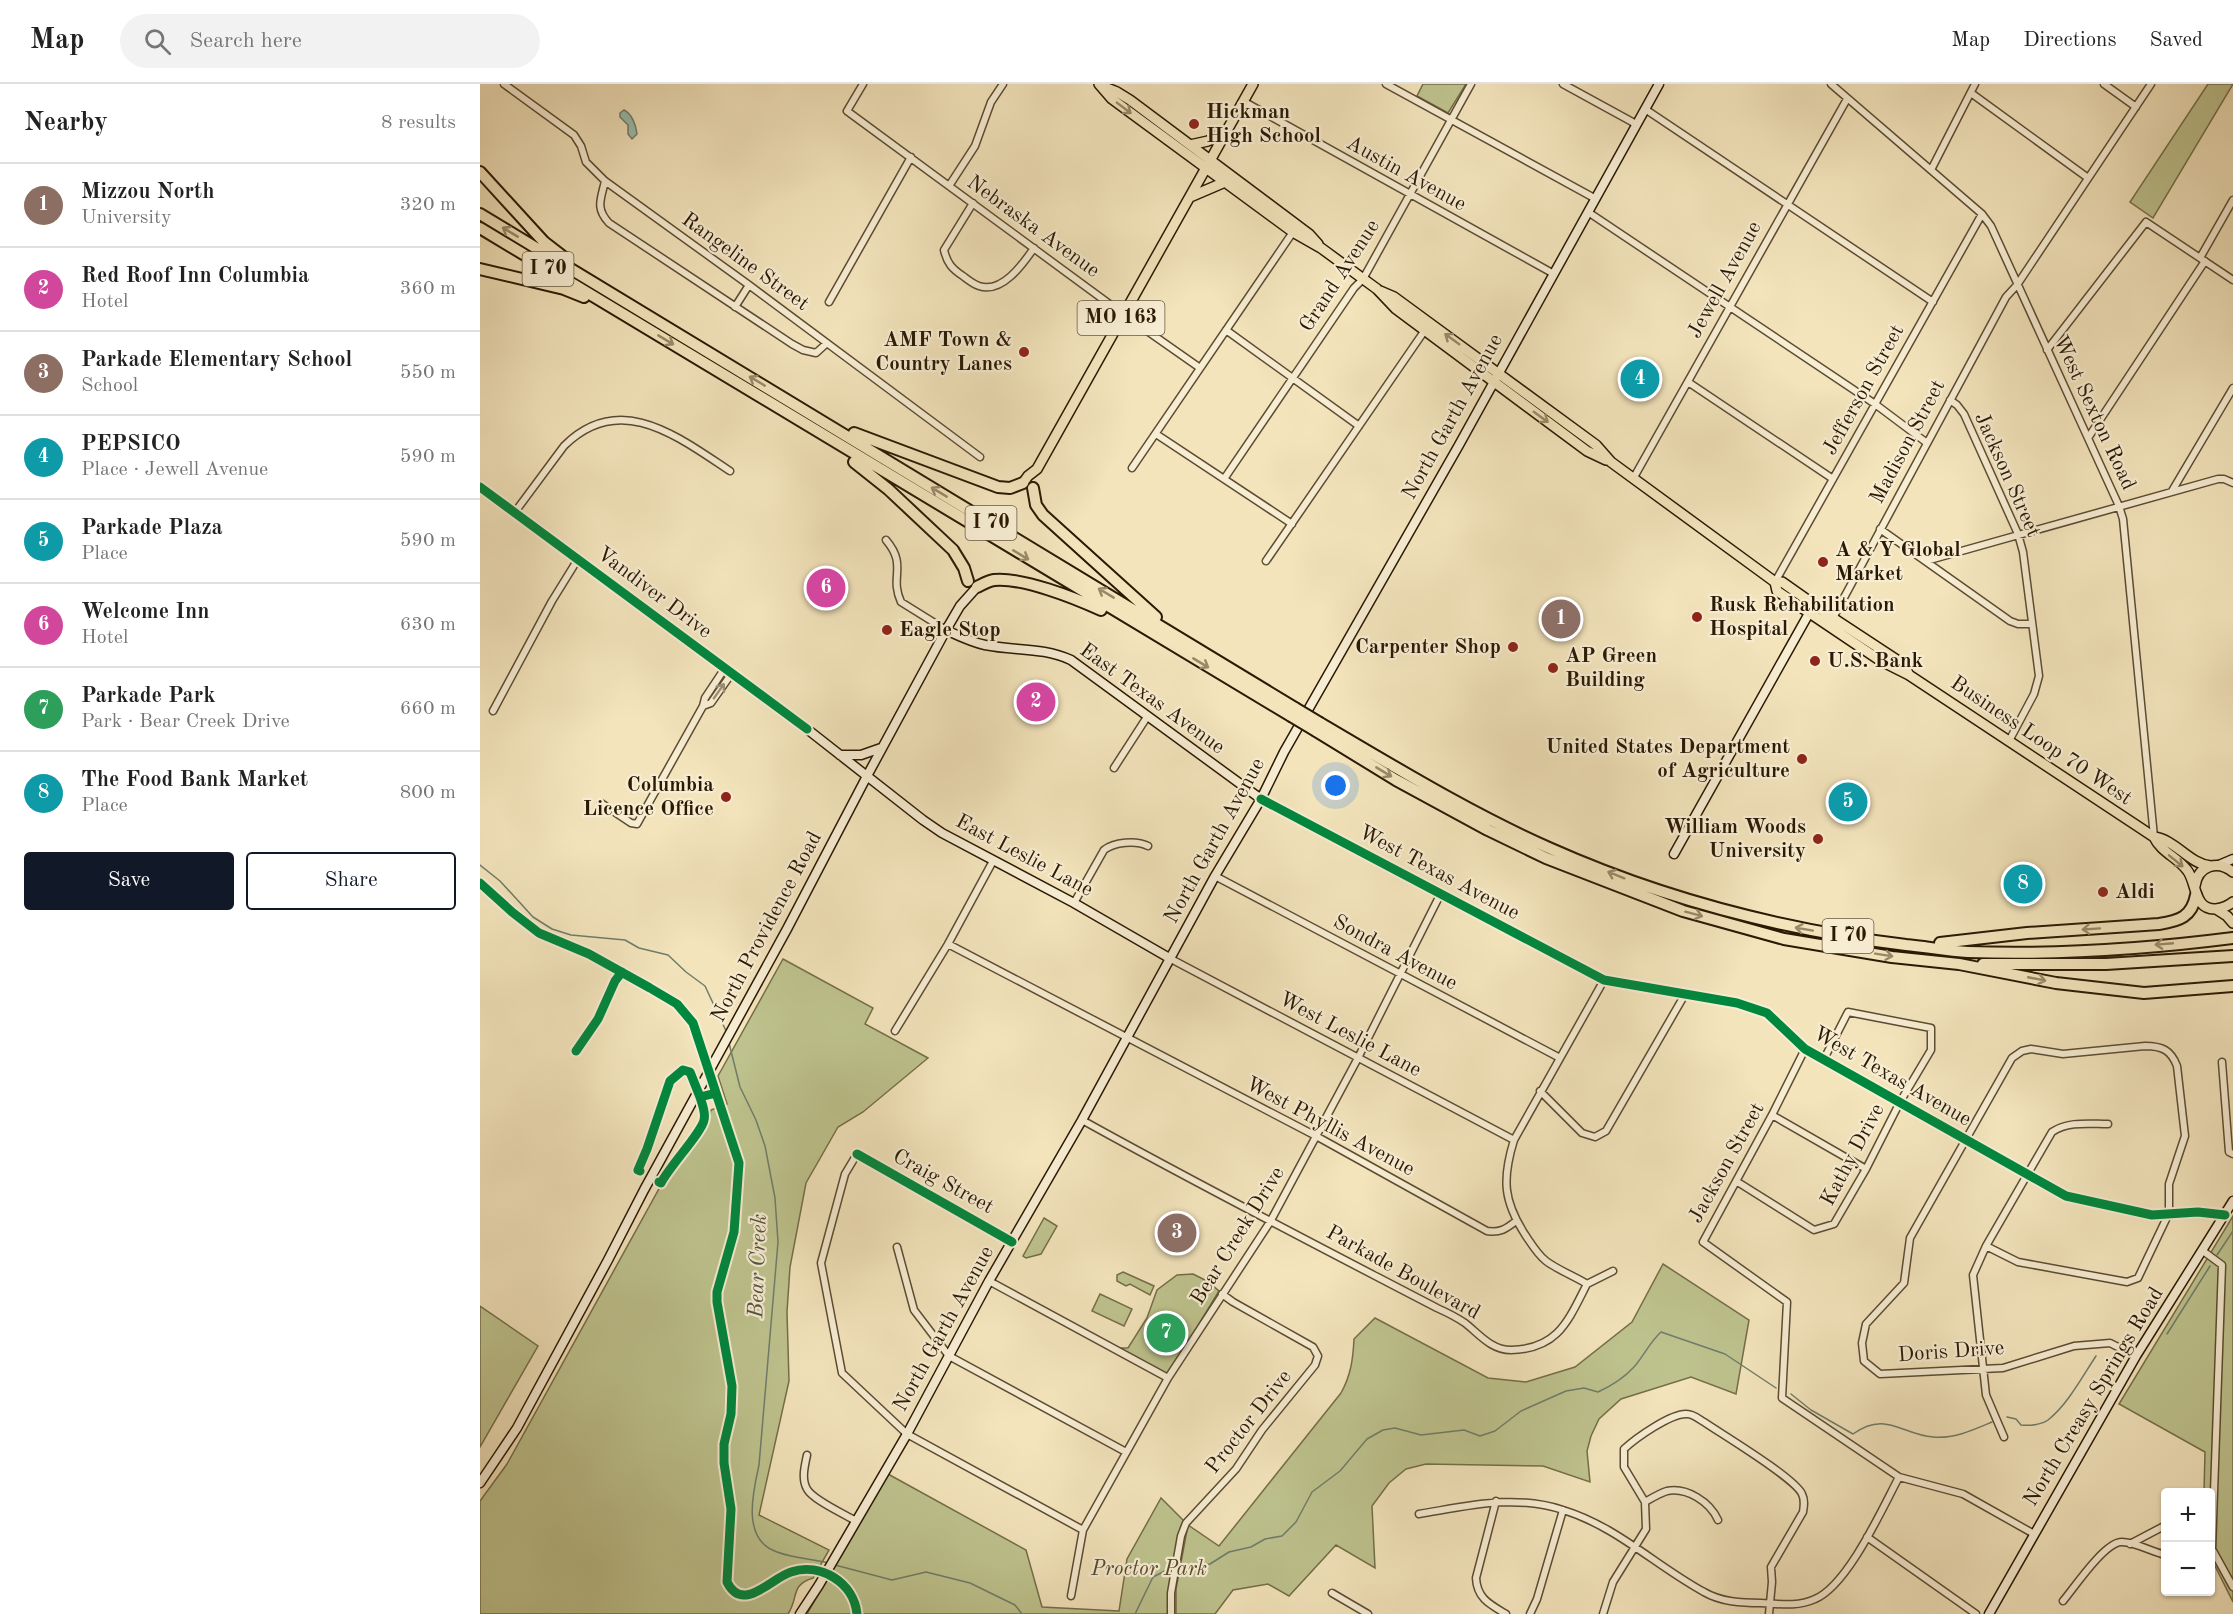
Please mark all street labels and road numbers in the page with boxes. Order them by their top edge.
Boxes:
street label: Austin Avenue [1343,133,1469,215]
street label: Nebraska Avenue [963,172,1103,282]
street label: Rangeline Street [677,209,813,315]
street label: Grand Avenue [1296,216,1384,336]
street label: Jewell Avenue [1684,218,1766,342]
road number: I 70 [522,252,574,286]
road number: MO 163 [1078,301,1164,335]
street label: Jefferson Street [1820,321,1908,459]
street label: North Garth Avenue [1399,331,1507,503]
street label: West Sexton Road [2049,333,2139,494]
street label: Madison Street [1867,377,1949,507]
street label: Jackson Street [1970,409,2044,541]
road number: I 70 [966,506,1016,540]
street label: Vandiver Drive [593,543,715,643]
street label: East Texas Avenue [1076,640,1228,758]
street label: Business Loop 70 West [1946,672,2136,810]
street label: North Garth Avenue [1161,755,1269,927]
street label: East Leslie Lane [952,811,1096,901]
street label: West Texas Avenue [1355,822,1523,924]
street label: North Providence Road [708,828,826,1026]
street label: Sondra Avenue [1329,911,1461,995]
road number: I 70 [1822,919,1874,953]
street label: West Leslie Lane [1275,989,1425,1081]
street label: West Texas Avenue [1809,1023,1975,1131]
street label: West Phyllis Avenue [1242,1074,1418,1180]
street label: Jackson Street [1685,1099,1769,1227]
street label: Kathy Drive [1817,1100,1889,1210]
street label: Craig Street [889,1146,997,1218]
street label: Bear Creek Drive [1187,1163,1289,1309]
street label: Parkade Boulevard [1323,1222,1483,1324]
street label: North Garth Avenue [890,1243,998,1415]
street label: North Creasy Springs Road [2020,1284,2168,1510]
street label: Doris Drive [1897,1338,2005,1366]
street label: Proctor Drive [1202,1366,1296,1478]

